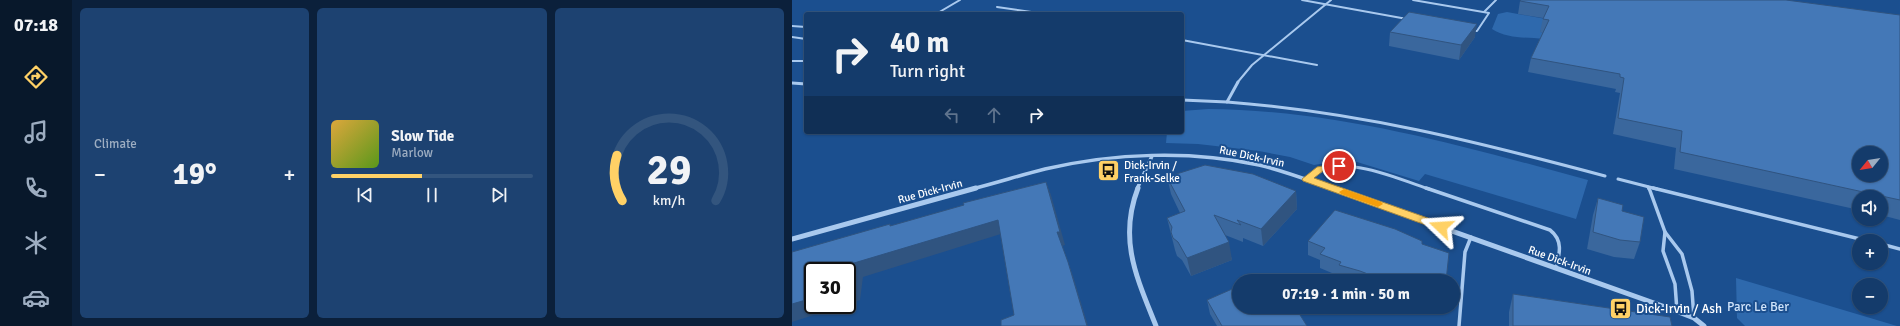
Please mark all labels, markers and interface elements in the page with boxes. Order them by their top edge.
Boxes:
text: 07:18 [14,14,58,36]
text: 40 m [890,26,949,60]
icon: right [824,28,876,80]
text: Turn right [890,60,965,82]
icon: directions [22,63,50,91]
icon: left [941,104,963,126]
icon: ahead [983,104,1005,126]
icon: right [1025,104,1047,126]
icon: music [22,118,50,146]
text: Slow Tide [391,127,454,145]
text: Climate [94,136,137,152]
street label: Rue Dick-Irvin [1218,143,1286,170]
text: Marlow [391,145,433,161]
text: 29 [647,145,692,196]
north arrow [1852,146,1888,182]
map controls [1852,146,1888,314]
pin [1322,149,1356,183]
icon: arrive [1328,155,1350,177]
text: 19° [172,156,217,193]
bus stop icon: Dick-Irvin / Frank-Selke [1096,158,1122,184]
place label: Dick-Irvin / Frank-Selke [1124,159,1180,185]
text: − [94,161,106,188]
text: + [283,161,295,188]
icon: phone [22,174,50,202]
street label: Rue Dick-Irvin [897,177,964,206]
icon: previous [354,184,376,206]
icon: pause [421,184,443,206]
icon: next [488,184,510,206]
button: sound [1852,190,1888,226]
text: km/h [653,192,685,209]
position arrow [1420,206,1462,248]
icon: climate [22,229,50,257]
button: + [1852,234,1888,270]
street label: Rue Dick-Irvin [1527,243,1593,278]
speed limit sign: 30 [804,262,856,314]
button: − [1852,278,1888,314]
icon: car [22,284,50,312]
text: 07:19 · 1 min · 50 m [1282,285,1410,303]
bus stop icon: Dick-Irvin / Ash [1607,295,1633,321]
park label: Parc Le Ber [1727,299,1789,315]
place label: Dick-Irvin / Ash [1636,301,1722,317]

